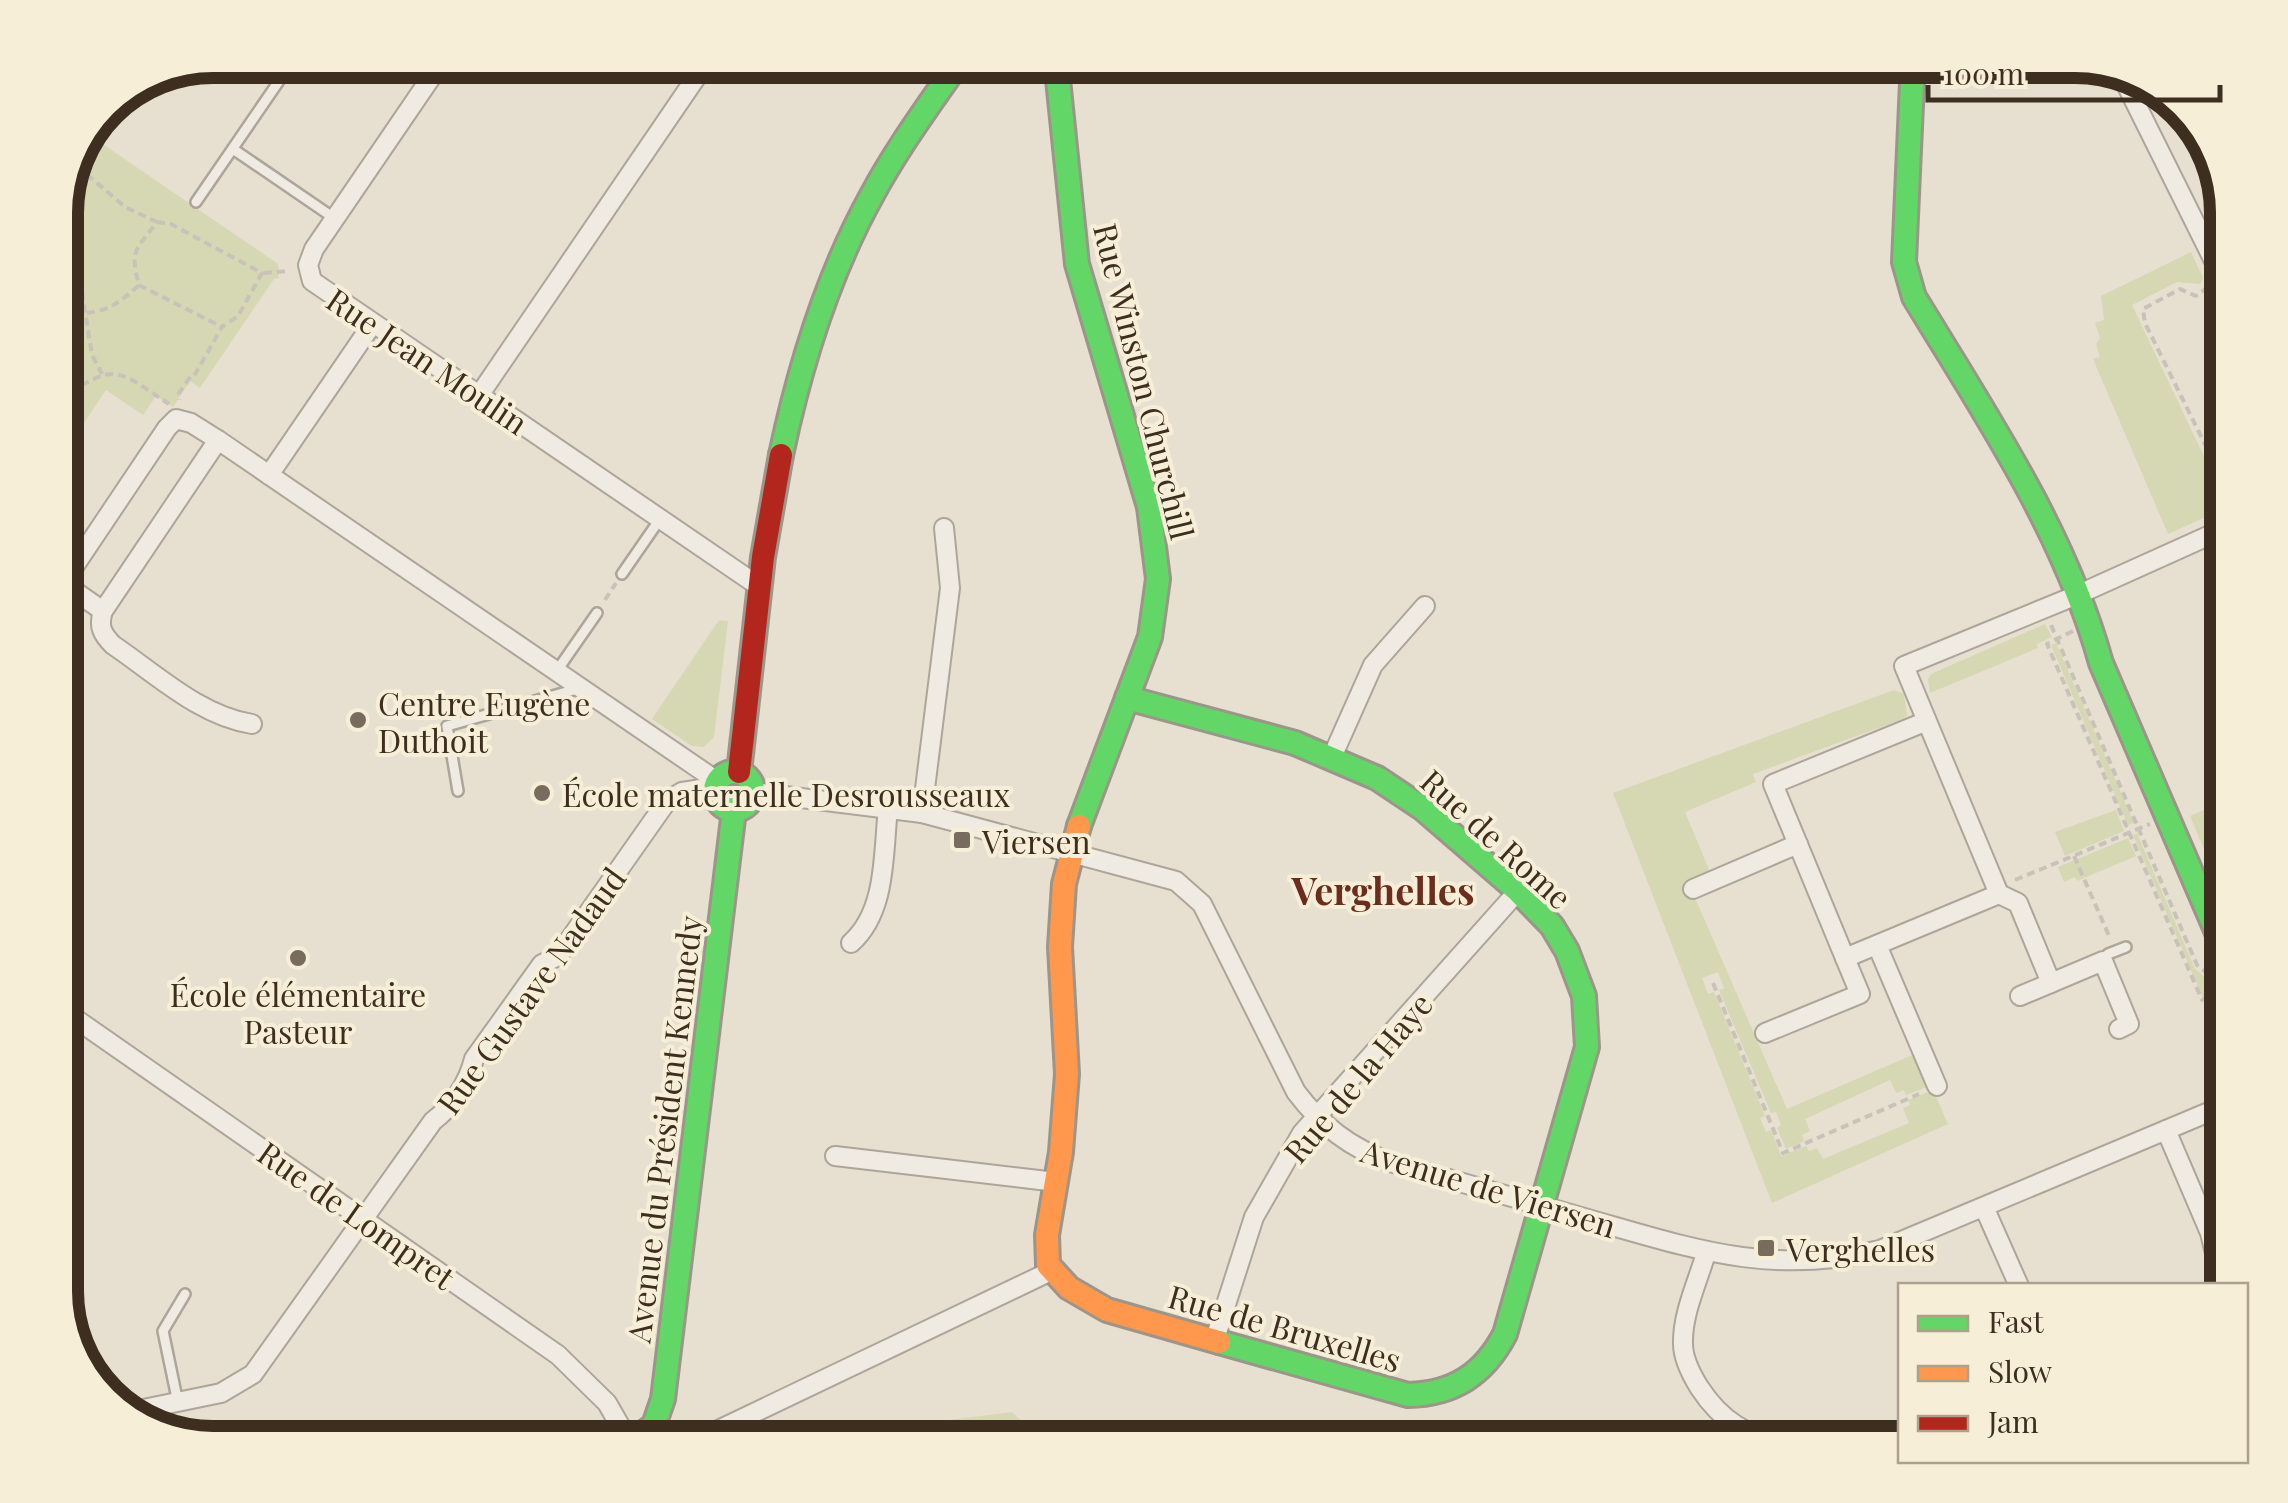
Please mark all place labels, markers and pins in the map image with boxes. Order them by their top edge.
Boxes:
place label: Centre Eugène Duthoit [378,681,591,761]
marker: Centre Eugène Duthoit [347,709,369,731]
place label: École maternelle Desrousseaux [562,772,1010,815]
marker: École maternelle Desrousseaux [531,782,553,804]
place label: Viersen [981,819,1091,862]
marker: Viersen [951,829,973,851]
marker: École élémentaire Pasteur [287,947,309,969]
place label: École élémentaire Pasteur [170,972,426,1052]
place label: Verghelles [1785,1227,1935,1270]
marker: Verghelles [1755,1237,1777,1259]

